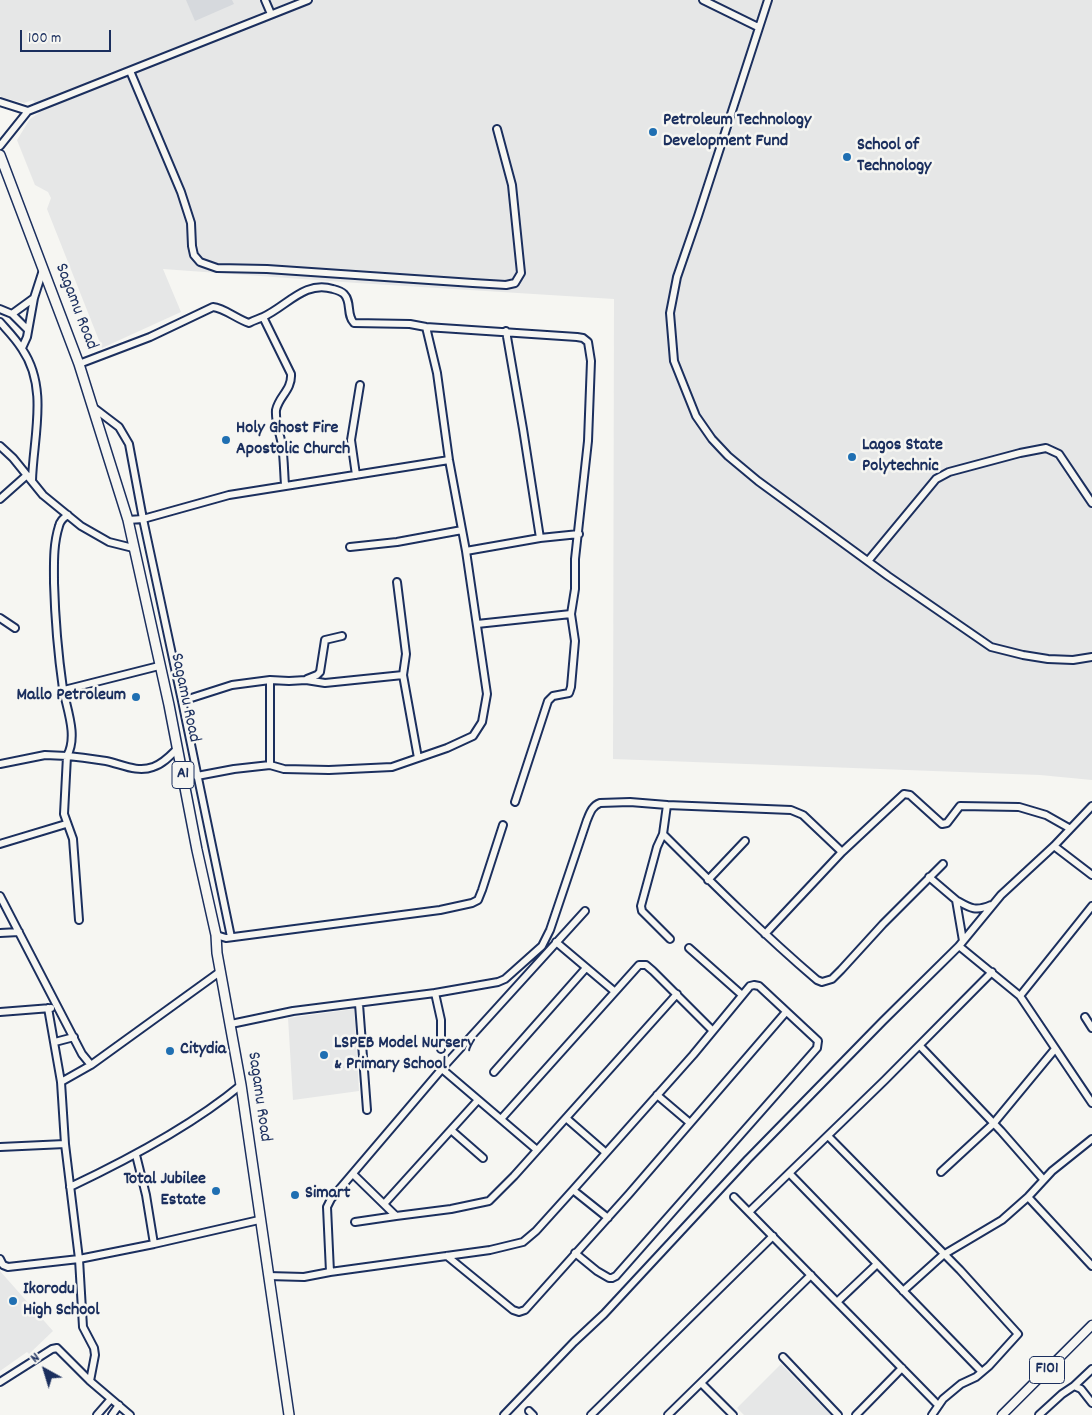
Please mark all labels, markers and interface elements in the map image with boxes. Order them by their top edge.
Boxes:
scale bar [22,20,114,52]
text: 100 m [28,28,61,50]
place label: Petroleum Technology Development Fund [663,111,811,154]
marker: Petroleum Technology Development Fund [647,126,659,138]
place label: School of Technology [857,136,931,178]
marker: School of Technology [841,151,853,163]
street label: Sagamu Road [49,261,101,353]
place label: Holy Ghost Fire Apostolic Church [236,419,350,462]
marker: Holy Ghost Fire Apostolic Church [220,434,232,446]
place label: Lagos State Polytechnic [862,436,943,478]
marker: Lagos State Polytechnic [846,451,858,463]
street label: Sagamu Road [164,651,204,745]
place label: Mallo Petroleum [17,686,126,708]
marker: Mallo Petroleum [130,691,142,703]
road number: A1 [172,762,194,788]
place label: LSPEB Model Nursery & Primary School [334,1034,474,1076]
place label: Citydia [180,1040,226,1062]
marker: Citydia [164,1045,176,1057]
marker: LSPEB Model Nursery & Primary School [318,1049,330,1061]
street label: Sagamu Road [241,1051,275,1143]
place label: Total Jubilee Estate [123,1170,206,1212]
place label: Simart [305,1184,350,1206]
marker: Total Jubilee Estate [210,1185,222,1197]
marker: Simart [289,1189,301,1201]
place label: Ikorodu High School [23,1280,99,1322]
marker: Ikorodu High School [7,1295,19,1307]
north arrow [20,1345,70,1395]
text: N [27,1348,45,1368]
road number: F101 [1030,1356,1064,1384]

